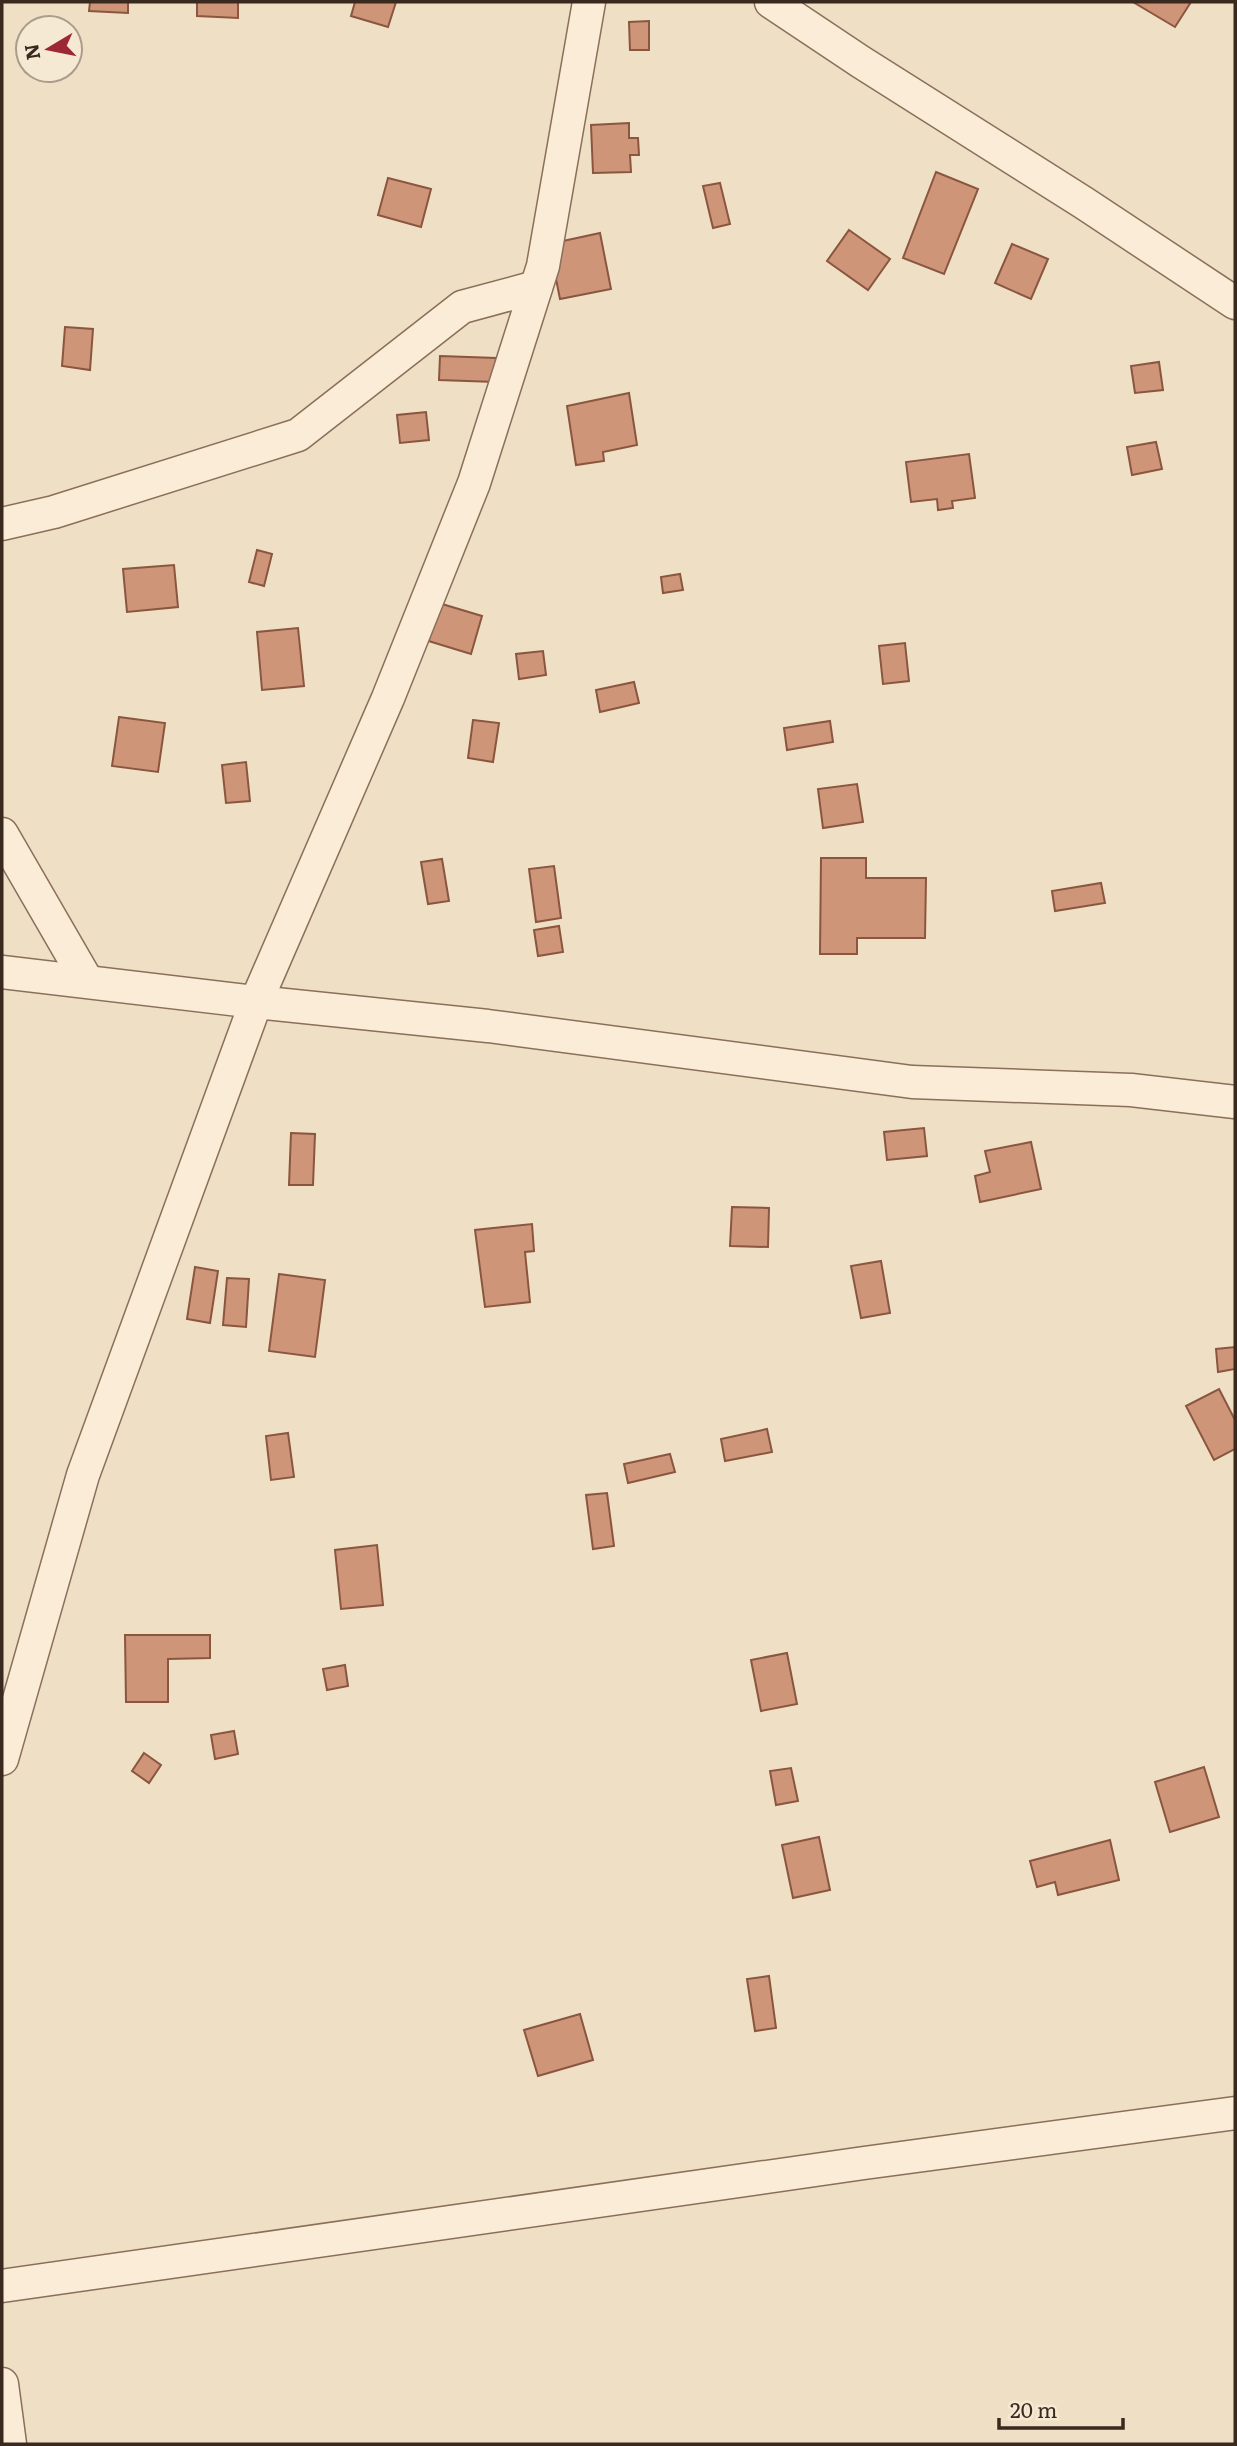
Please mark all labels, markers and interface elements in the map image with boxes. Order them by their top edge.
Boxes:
north arrow [14,14,84,84]
text: N [16,42,46,62]
scale bar [999,2386,1123,2430]
text: 20 m [1010,2393,1057,2424]

